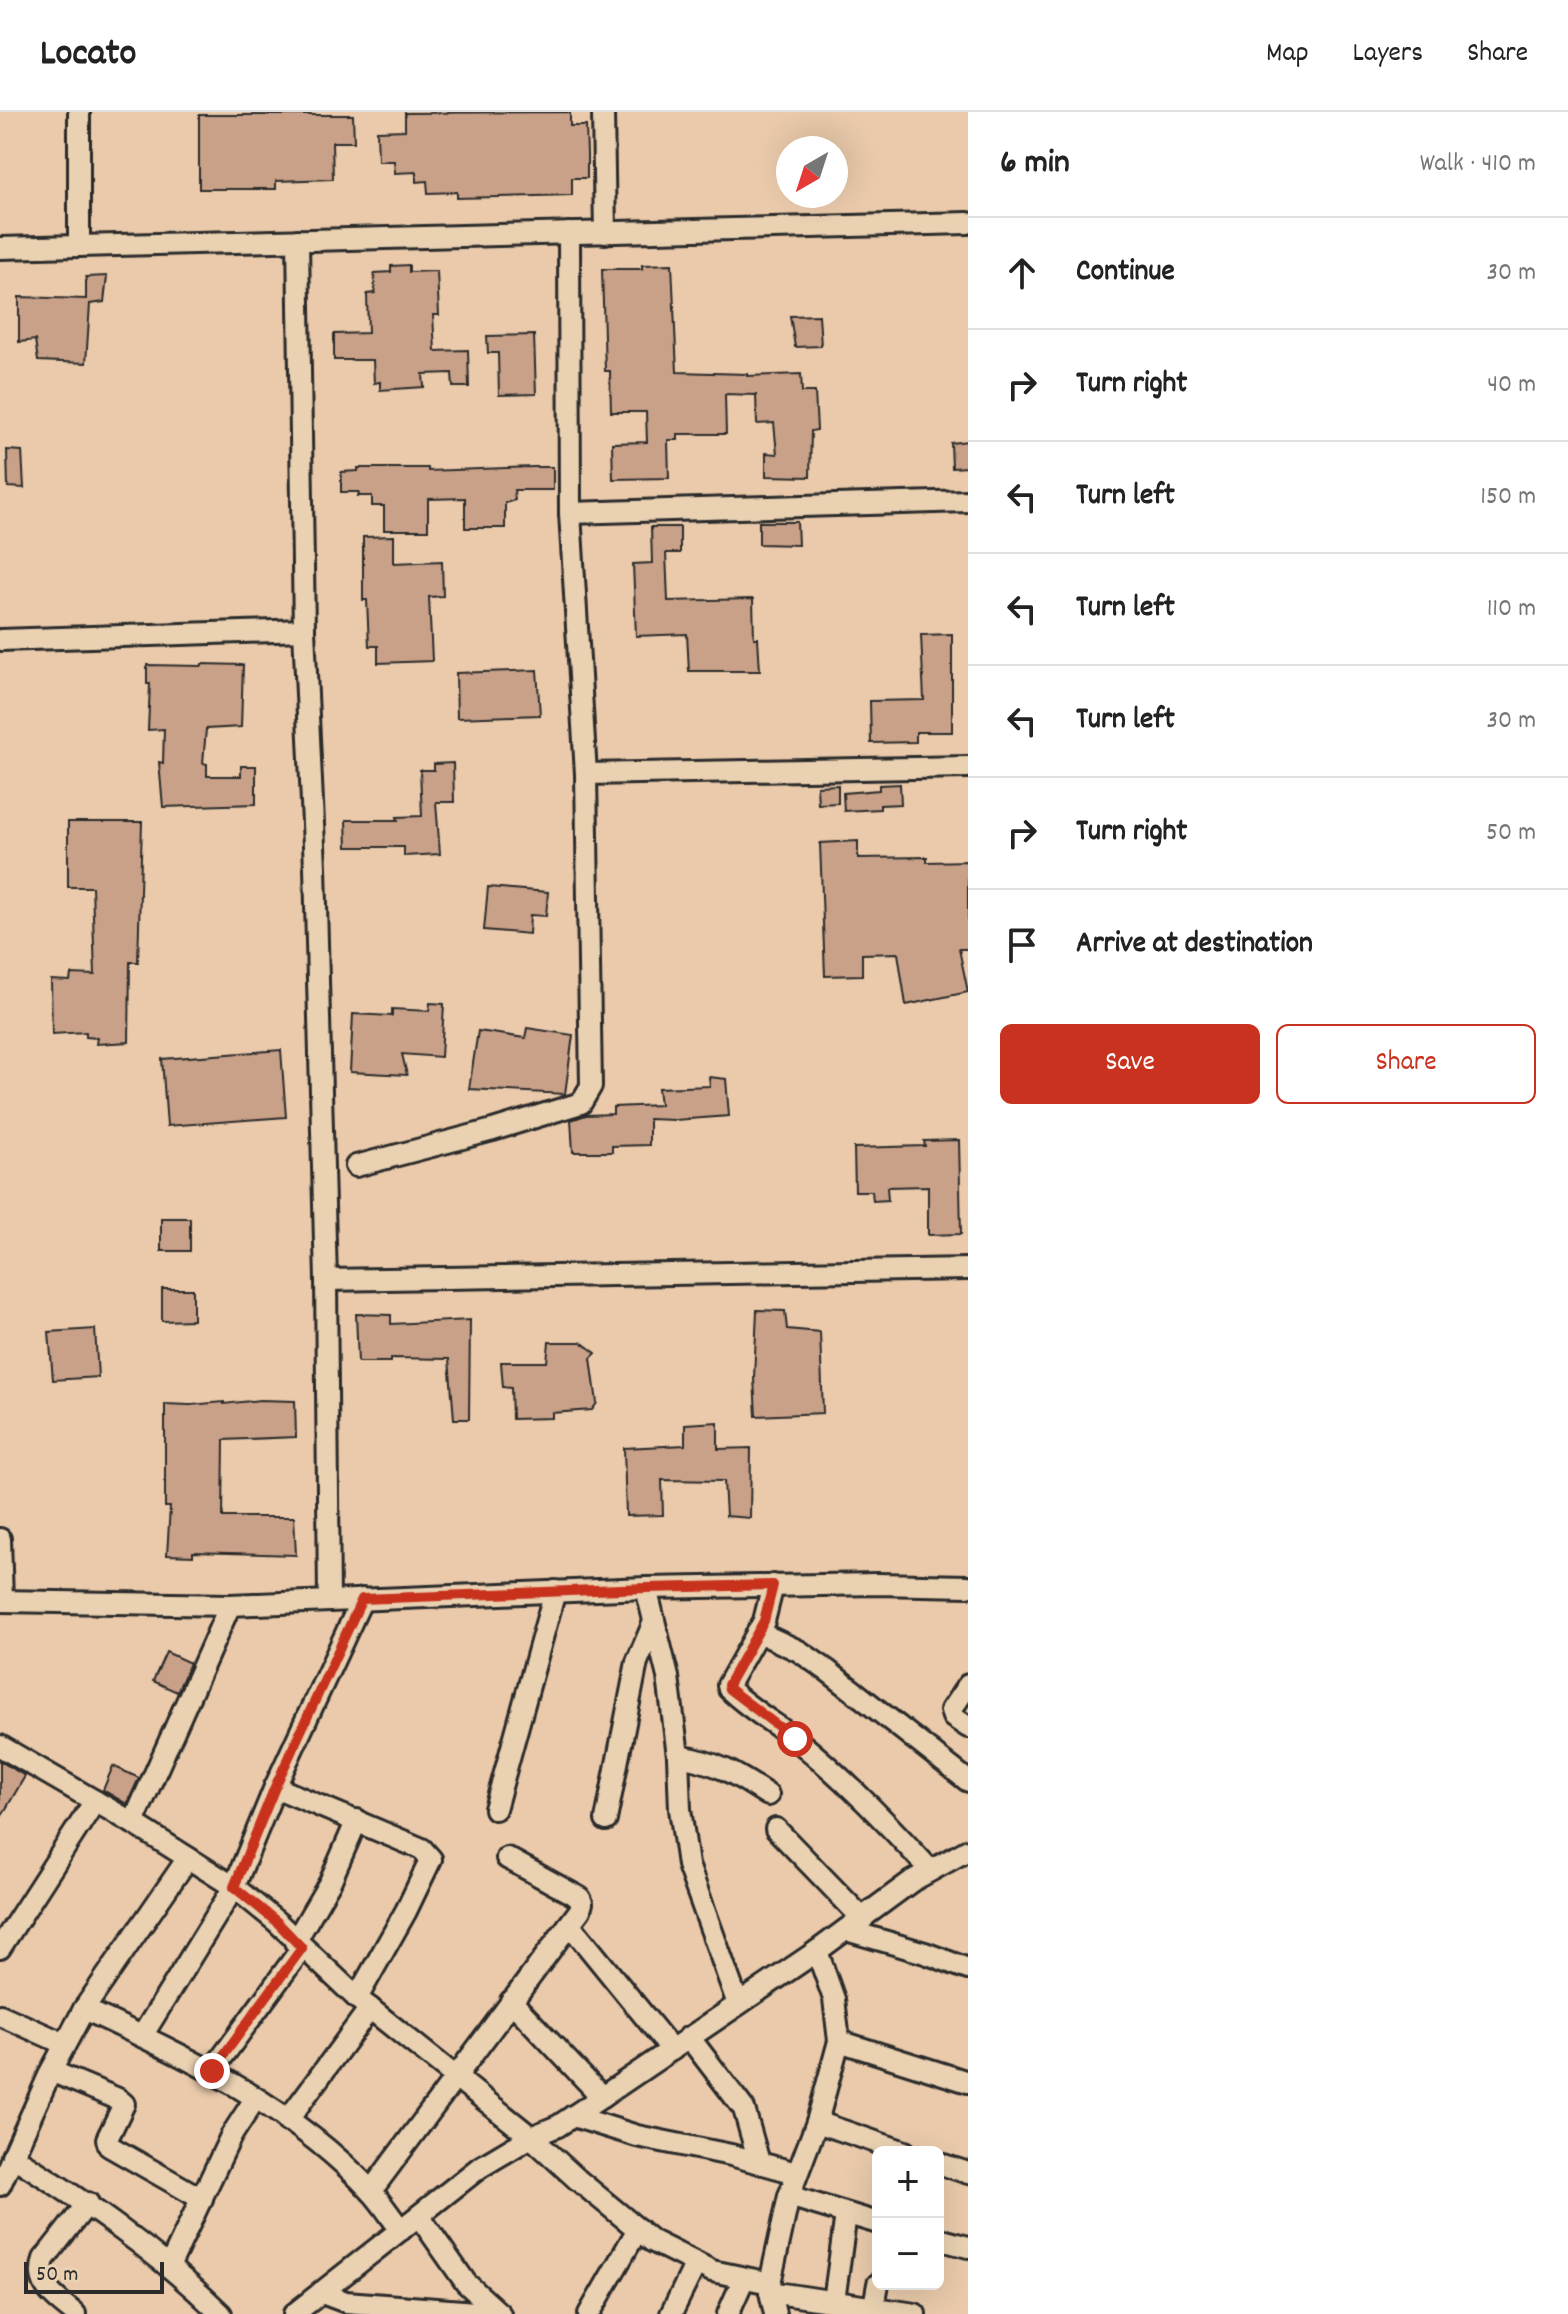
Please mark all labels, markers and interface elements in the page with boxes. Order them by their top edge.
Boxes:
text: Locato [40,28,136,83]
text: Map [1266,35,1309,75]
text: Layers [1353,35,1423,75]
text: Share [1467,35,1528,75]
north arrow [776,136,848,208]
text: 6 min [1000,140,1070,189]
text: Walk · 410 m [1420,146,1536,183]
icon: ahead [1000,251,1044,295]
text: Continue [1076,252,1175,295]
text: 30 m [1486,255,1536,292]
icon: right [1000,363,1044,407]
text: Turn right [1076,364,1187,407]
text: 40 m [1487,367,1536,404]
icon: left [1000,475,1044,519]
text: Turn left [1076,476,1175,519]
text: 150 m [1480,479,1536,516]
icon: left [1000,587,1044,631]
text: Turn left [1076,588,1175,631]
text: 110 m [1487,591,1536,628]
icon: left [1000,699,1044,743]
text: Turn left [1076,700,1175,743]
text: 30 m [1486,703,1536,740]
icon: right [1000,811,1044,855]
text: Turn right [1076,812,1187,855]
text: 50 m [1486,815,1536,852]
icon: arrive [1000,923,1044,967]
text: Arrive at destination [1076,924,1313,967]
button: Save [1000,1024,1260,1104]
button: Share [1276,1024,1536,1104]
route start [777,1721,813,1757]
route end [194,2053,230,2089]
map controls [872,2146,944,2290]
button: + [872,2146,944,2218]
button: − [872,2218,944,2290]
scale bar [24,2258,164,2294]
text: 50 m [36,2260,78,2291]

